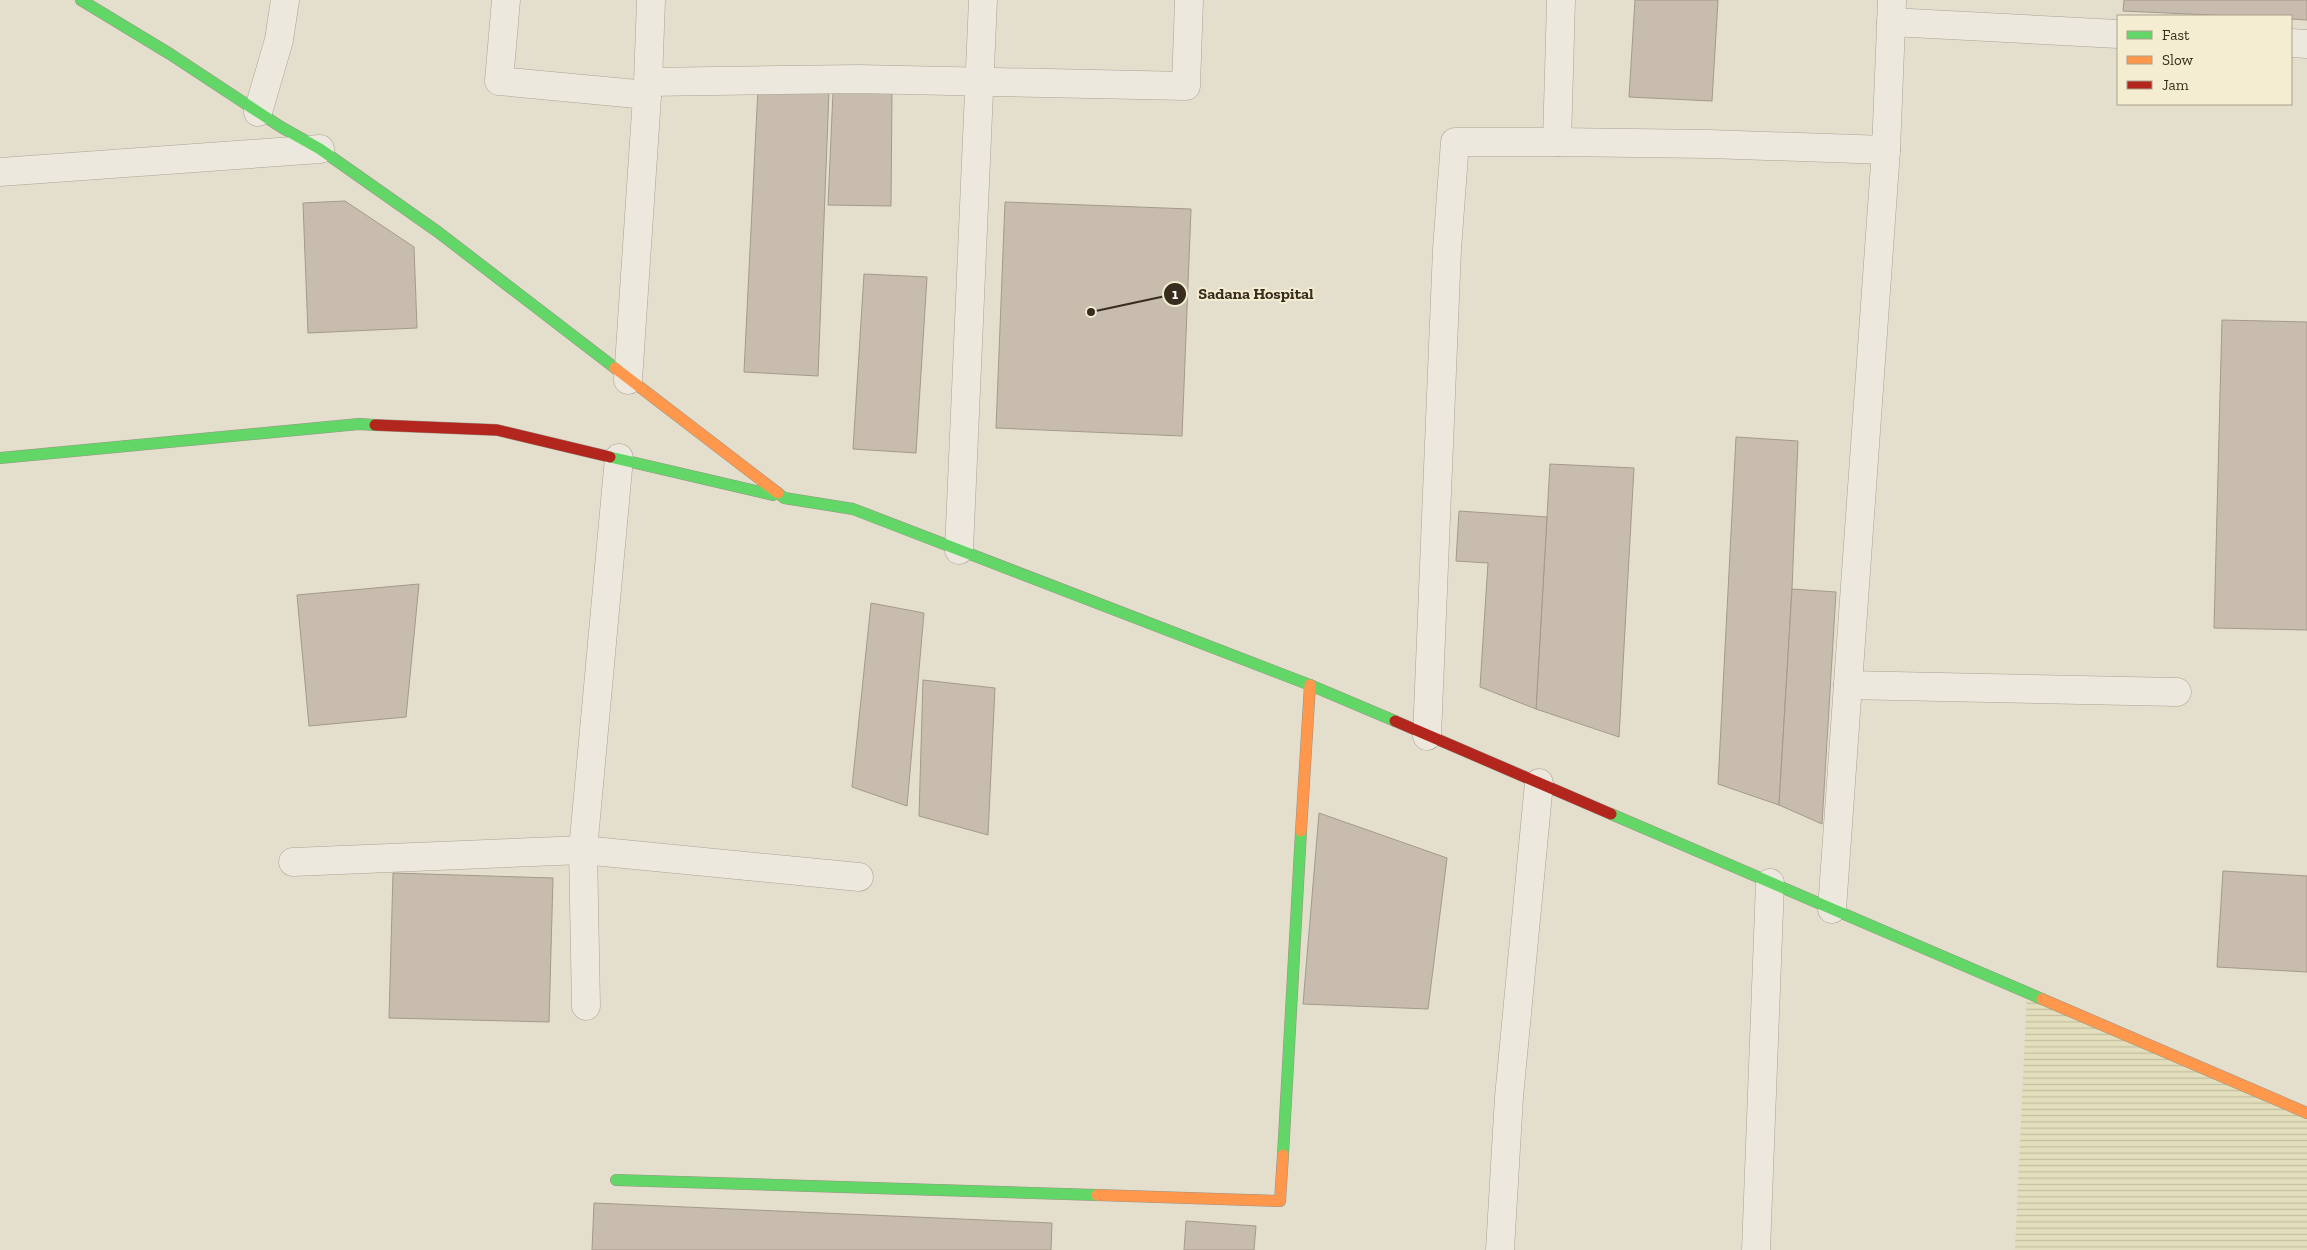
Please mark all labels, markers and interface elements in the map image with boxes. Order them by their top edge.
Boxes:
legend [2117,15,2292,105]
text: Fast [2162,26,2190,44]
text: Slow [2162,51,2194,69]
text: Jam [2162,76,2189,94]
callout: Sadana Hospital [1163,278,1323,309]
text: Sadana Hospital [1198,284,1314,303]
text: 1 [1172,285,1178,303]

